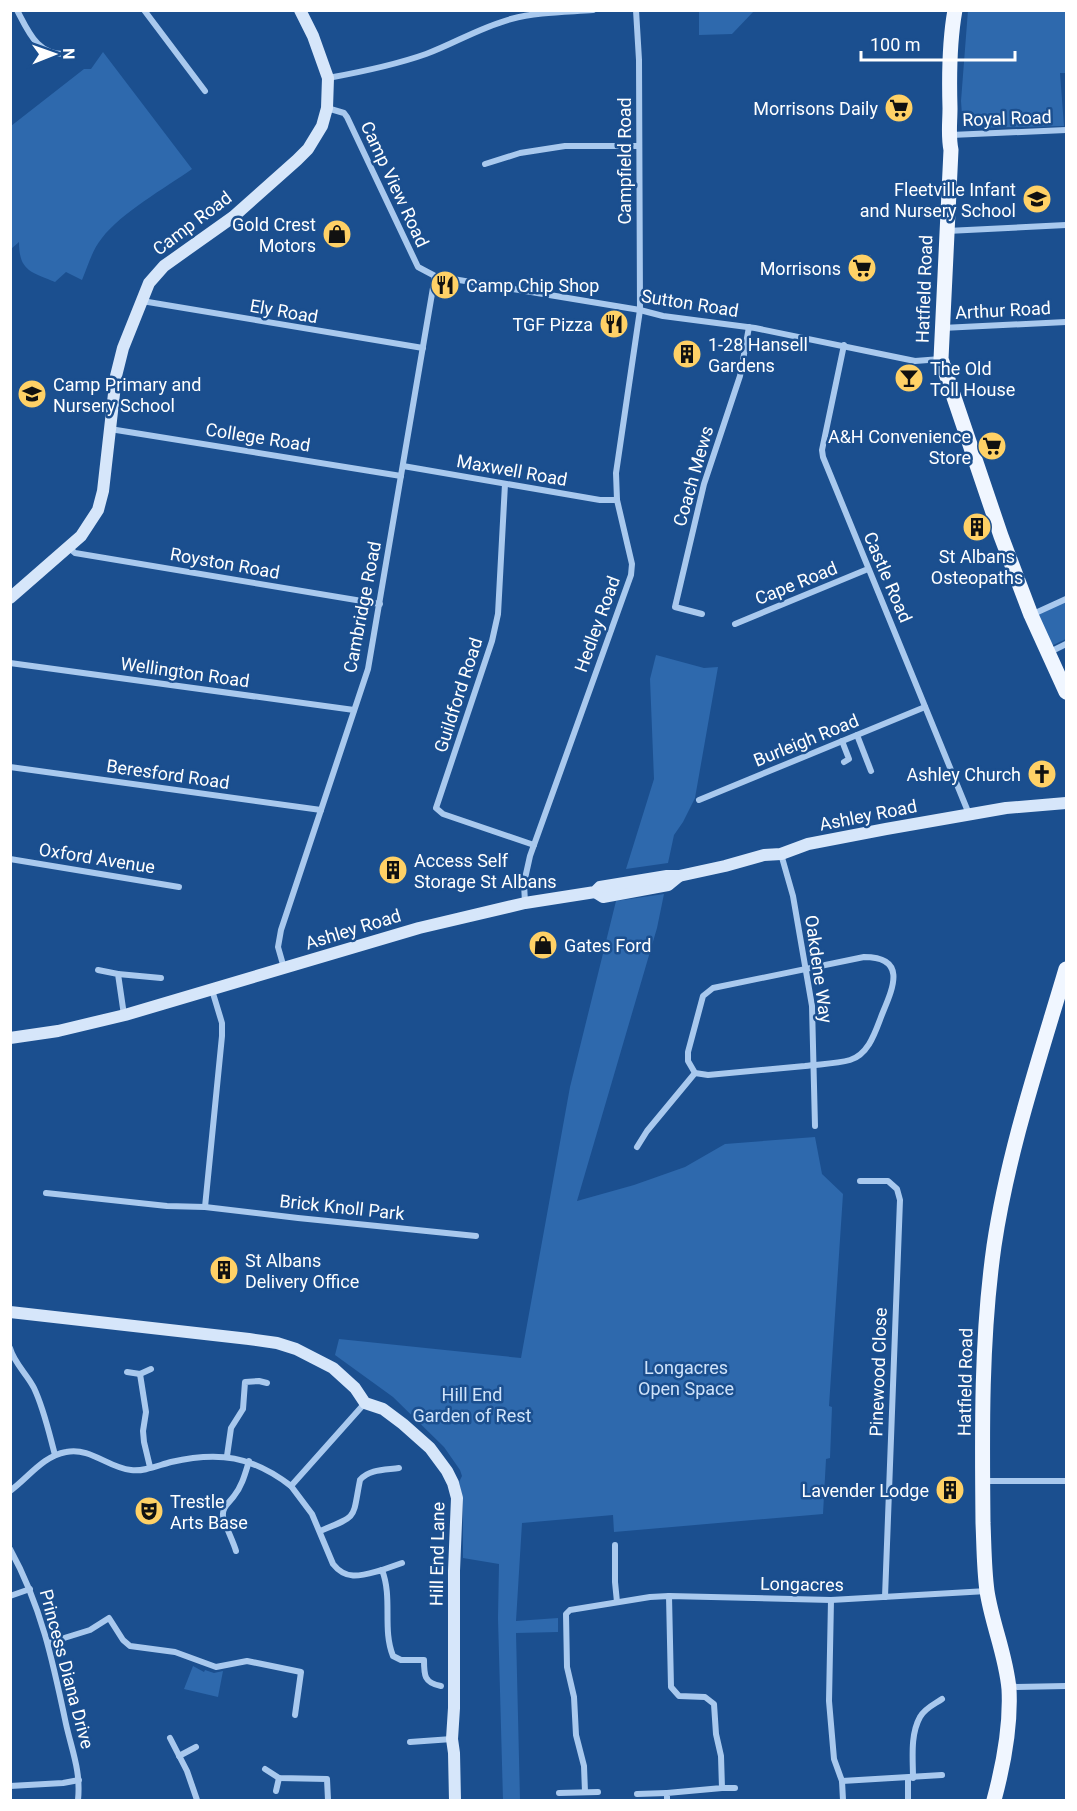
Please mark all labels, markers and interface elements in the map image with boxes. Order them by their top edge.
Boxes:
north arrow [24,24,84,84]
scale bar [861,24,1016,62]
text: 100 m [870,34,921,55]
text: N [59,48,78,60]
supermarket icon: Morrisons Daily [883,92,915,124]
street label: Campfield Road [614,97,635,225]
place label: Morrisons Daily [753,98,878,119]
street label: Royal Road [962,106,1052,130]
street label: Camp View Road [357,118,433,250]
place label: Fleetville Infant and Nursery School [860,179,1016,221]
school or university icon: Fleetville Infant and Nursery School [1021,183,1053,215]
street label: Camp Road [148,187,236,259]
place label: Gold Crest Motors [232,214,316,256]
shop icon: Gold Crest Motors [321,218,353,250]
street label: Hatfield Road [912,234,936,344]
supermarket icon: Morrisons [846,252,878,284]
place label: Morrisons [760,258,841,279]
restaurant icon: Camp Chip Shop [429,269,461,301]
place label: Camp Chip Shop [466,275,599,296]
street label: Sutton Road [640,285,740,321]
street label: Ely Road [248,295,320,327]
street label: Arthur Road [955,297,1051,323]
restaurant icon: TGF Pizza [598,308,630,340]
place label: TGF Pizza [512,314,593,335]
place label: 1-28 Hansell Gardens [708,334,808,376]
building icon: 1-28 Hansell Gardens [671,338,703,370]
place label: The Old Toll House [930,358,1015,400]
bar icon: The Old Toll House [893,362,925,394]
place label: Camp Primary and Nursery School [53,374,201,416]
school or university icon: Camp Primary and Nursery School [16,378,48,410]
street label: College Road [204,418,312,456]
street label: Coach Mews [669,423,717,529]
place label: A&H Convenience Store [828,426,971,468]
supermarket icon: A&H Convenience Store [976,430,1008,462]
street label: Maxwell Road [455,450,569,490]
building icon: St Albans Osteopaths [961,511,993,543]
street label: Castle Road [860,529,916,625]
street label: Cambridge Road [339,539,385,675]
street label: Royston Road [169,543,281,583]
place label: St Albans Osteopaths [931,546,1023,588]
street label: Cape Road [752,557,840,609]
street label: Hedley Road [570,573,624,675]
street label: Guildford Road [430,635,486,755]
street label: Wellington Road [119,653,251,691]
street label: Burleigh Road [750,709,862,771]
street label: Beresford Road [105,755,231,793]
church icon: Ashley Church [1026,758,1058,790]
place label: Ashley Church [906,764,1021,785]
street label: Ashley Road [817,795,919,835]
street label: Oxford Avenue [37,838,157,878]
place label: Access Self Storage St Albans [414,850,557,892]
building icon: Access Self Storage St Albans [377,854,409,886]
street label: Ashley Road [303,904,403,954]
street label: Oakdene Way [801,914,837,1025]
shop icon: Gates Ford [527,929,559,961]
place label: Gates Ford [564,935,651,956]
street label: Brick Knoll Park [278,1190,406,1224]
place label: St Albans Delivery Office [245,1250,359,1292]
building icon: St Albans Delivery Office [208,1254,240,1286]
street label: Pinewood Close [865,1307,891,1437]
street label: Hatfield Road [954,1328,976,1436]
park label: Longacres Open Space [638,1357,734,1399]
park label: Hill End Garden of Rest [413,1384,532,1426]
building icon: Lavender Lodge [934,1474,966,1506]
place label: Lavender Lodge [802,1480,929,1501]
place label: Trestle Arts Base [170,1491,248,1533]
theatre icon: Trestle Arts Base [133,1495,165,1527]
street label: Hill End Lane [426,1502,448,1606]
street label: Longacres [760,1573,844,1595]
street label: Princess Diana Drive [36,1587,98,1751]

